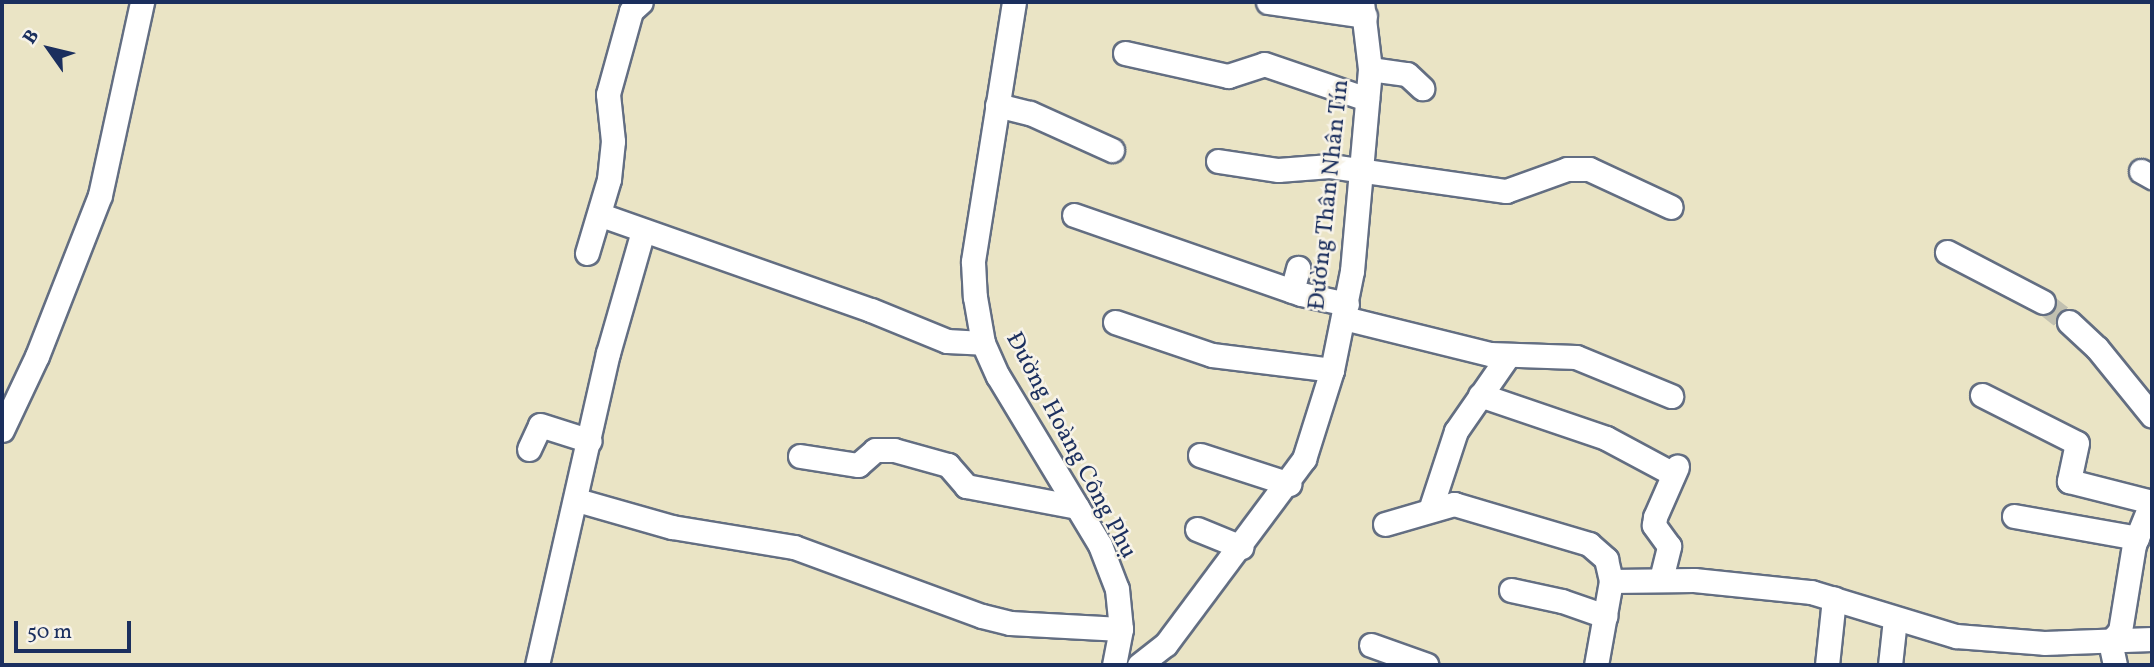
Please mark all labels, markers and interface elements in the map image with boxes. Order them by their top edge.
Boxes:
north arrow [14,14,84,84]
text: B [17,25,46,50]
street label: Đường Thân Nhân Tín [1303,78,1357,312]
street label: Đường Hoàng Công Phụ [998,328,1142,564]
scale bar [18,608,135,652]
text: 50 m [27,618,72,647]

